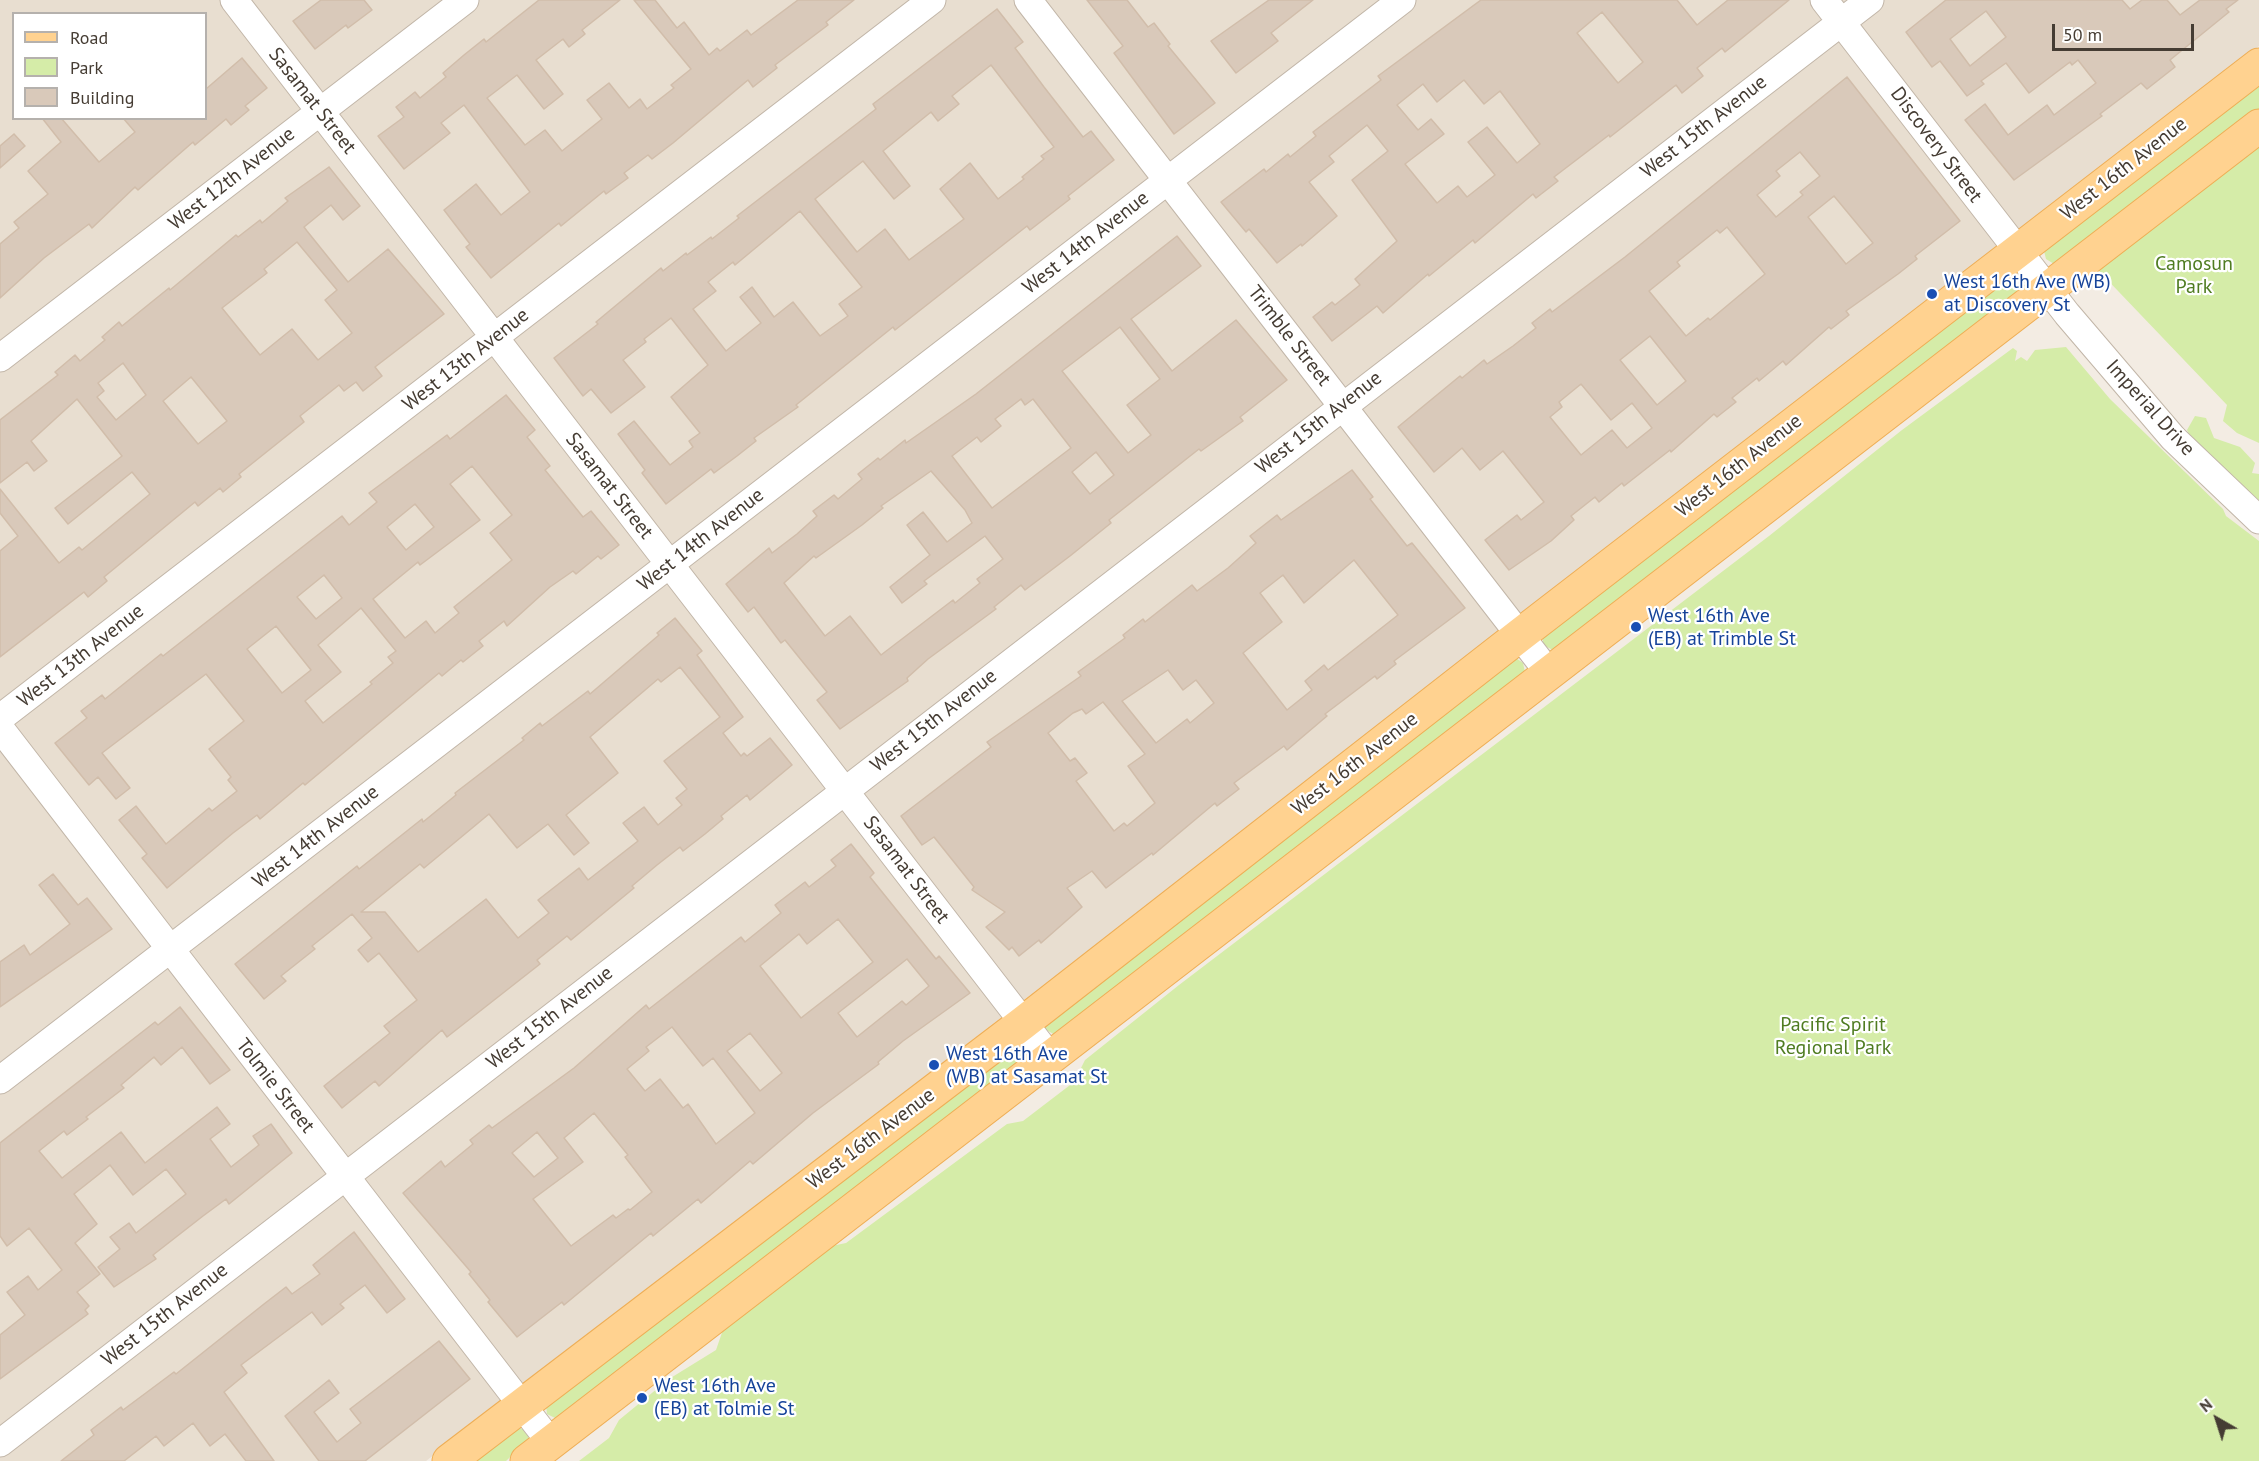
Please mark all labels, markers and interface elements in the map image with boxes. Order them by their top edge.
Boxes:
legend [12,12,207,120]
scale bar [2055,12,2198,50]
text: 50 m [2063,23,2102,46]
text: Road [70,26,108,49]
street label: Sasamat Street [263,43,361,159]
text: Park [70,56,103,79]
street label: West 15th Avenue [1636,70,1772,184]
street label: Discovery Street [1885,83,1987,207]
text: Building [70,86,134,109]
street label: West 16th Avenue [2056,112,2192,226]
street label: West 12th Avenue [164,122,300,236]
street label: West 14th Avenue [1018,186,1154,300]
park label: Camosun Park [2155,252,2233,299]
place label: West 16th Ave (WB) at Discovery St [1944,270,2111,317]
street label: Trimble Street [1242,281,1336,391]
marker: West 16th Ave (WB) at Discovery St [1925,287,1939,301]
street label: West 13th Avenue [398,303,534,417]
street label: Imperial Drive [2101,355,2199,461]
street label: West 15th Avenue [1251,366,1387,480]
street label: West 16th Avenue [1671,409,1807,523]
street label: Sasamat Street [560,428,658,544]
street label: West 14th Avenue [633,483,769,597]
street label: West 13th Avenue [13,599,149,713]
place label: West 16th Ave (EB) at Trimble St [1648,604,1796,651]
marker: West 16th Ave (EB) at Trimble St [1629,620,1643,634]
street label: West 15th Avenue [866,664,1002,778]
street label: West 16th Avenue [1287,707,1423,821]
street label: West 14th Avenue [248,780,384,894]
street label: Sasamat Street [858,812,954,928]
street label: West 15th Avenue [482,961,618,1075]
park label: Pacific Spirit Regional Park [1775,1013,1891,1060]
street label: Tolmie Street [231,1034,319,1138]
place label: West 16th Ave (WB) at Sasamat St [946,1042,1107,1089]
marker: West 16th Ave (WB) at Sasamat St [927,1058,941,1072]
street label: West 16th Avenue [802,1083,940,1195]
street label: West 15th Avenue [97,1258,233,1372]
place label: West 16th Ave (EB) at Tolmie St [654,1374,795,1421]
north arrow [2187,1389,2247,1449]
marker: West 16th Ave (EB) at Tolmie St [635,1391,649,1405]
text: N [2195,1394,2216,1416]

